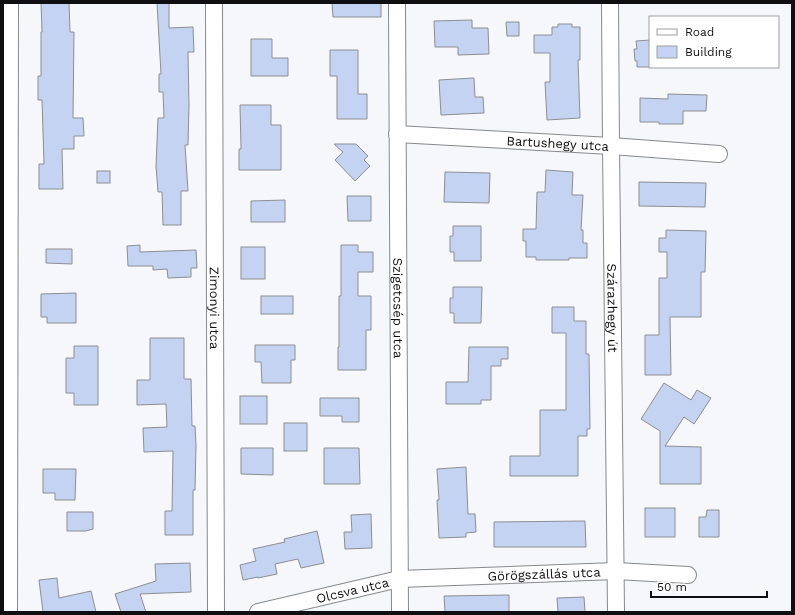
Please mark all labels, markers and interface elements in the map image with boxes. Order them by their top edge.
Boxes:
legend [649,16,779,68]
text: Road [685,25,714,39]
text: Building [685,45,732,59]
street label: Bartushegy utca [506,133,610,153]
street label: Szigetcsép utca [391,258,406,359]
street label: Szárazhegy út [605,263,621,353]
street label: Zimonyi utca [207,267,223,350]
street label: Görögszállás utca [487,564,601,583]
scale bar [651,573,767,599]
street label: Olcsva utca [315,574,391,606]
text: 50 m [657,580,687,594]

